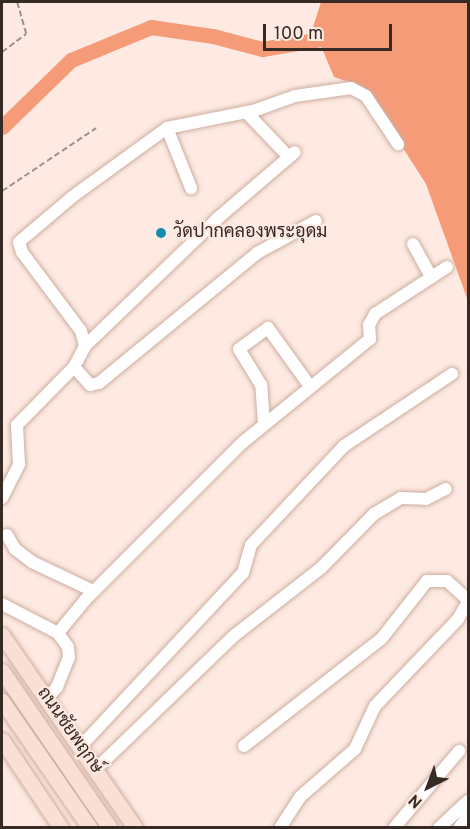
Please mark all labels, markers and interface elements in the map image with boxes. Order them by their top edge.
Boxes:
scale bar [266,12,395,50]
text: 100 m [274,23,323,46]
place label: วัดปากคลองพระอุดม [173,222,327,244]
marker: วัดปากคลองพระอุดม [154,226,168,240]
street label: ถนนชัยพฤกษ์ [31,684,107,778]
north arrow [398,757,458,817]
text: N [405,789,427,812]

